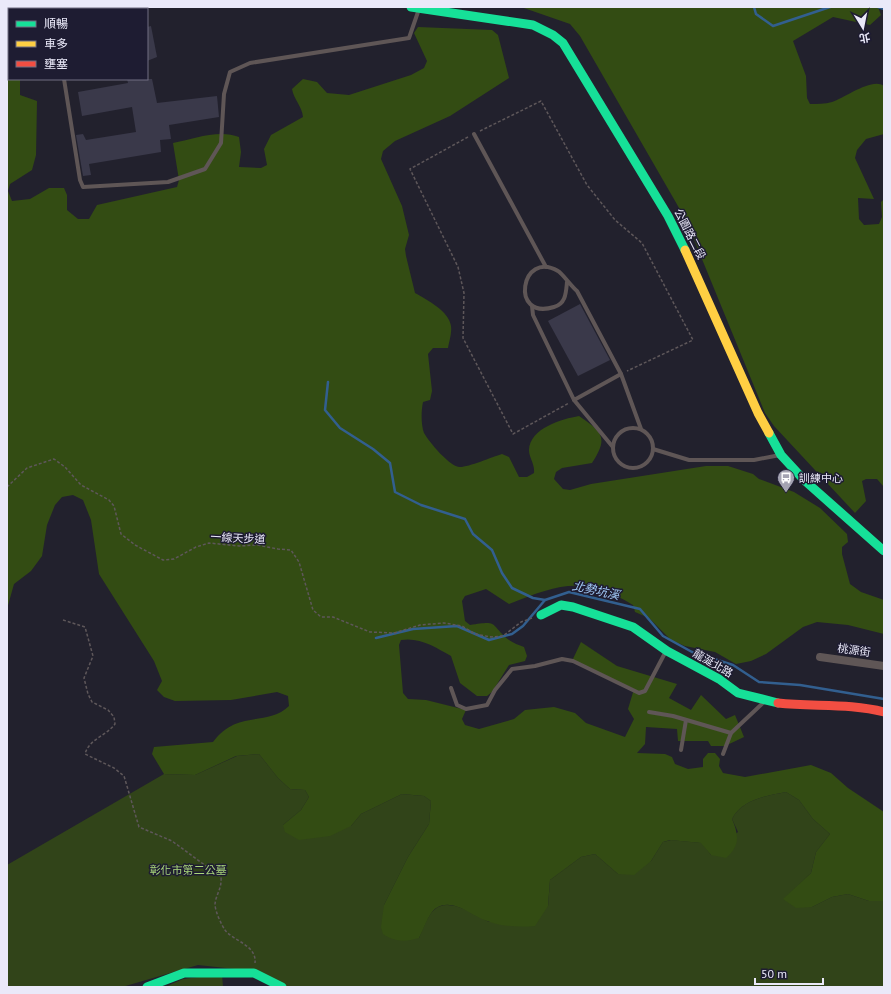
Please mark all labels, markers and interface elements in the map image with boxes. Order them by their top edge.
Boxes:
legend [8,8,148,80]
north arrow [843,8,883,48]
text: 順暢 [44,16,68,31]
text: 北 [858,30,871,46]
text: 車多 [44,36,68,51]
text: 壅塞 [44,56,68,71]
street label: 公園路二段 [671,206,709,262]
bus stop icon: 訓練中心 [776,468,796,493]
place label: 訓練中心 [799,471,843,485]
street label: 一線天步道 [210,530,266,546]
water label: 北勢坑溪 [571,578,623,603]
street label: 桃源街 [837,641,871,659]
street label: 龍涎北路 [690,646,736,680]
park label: 彰化市第二公墓 [150,863,227,877]
scale bar [755,960,823,986]
text: 50 m [761,966,787,981]

